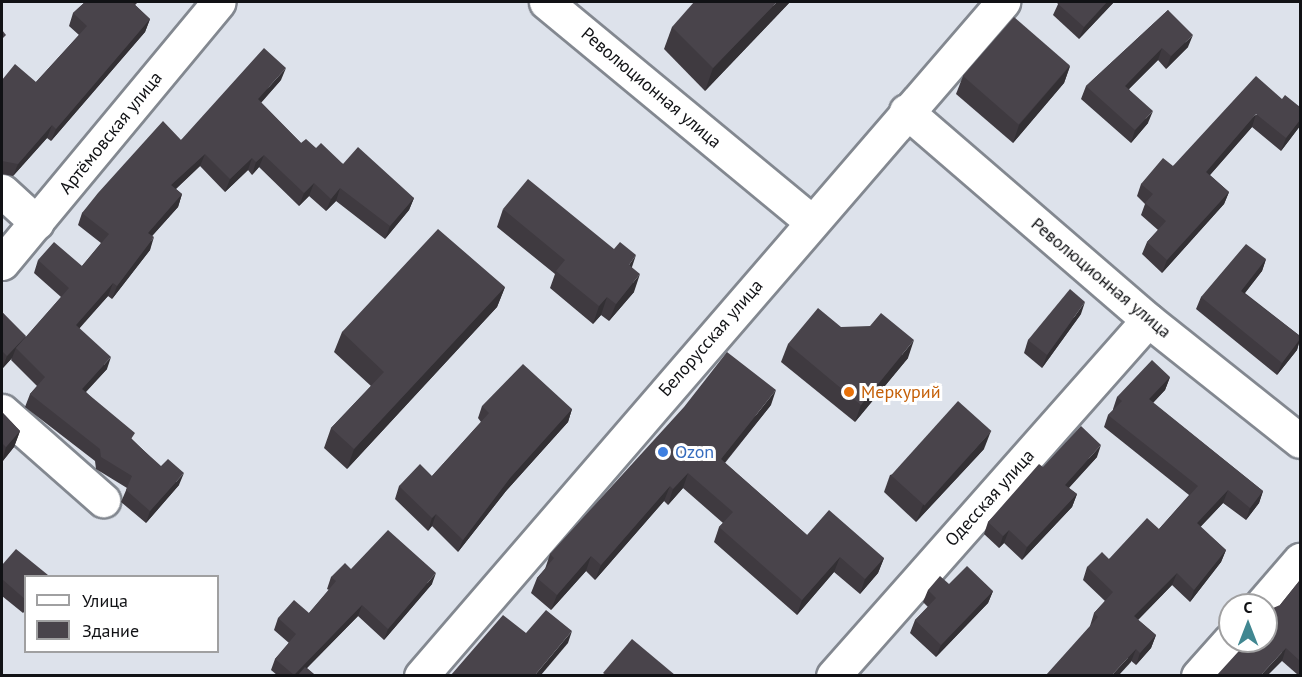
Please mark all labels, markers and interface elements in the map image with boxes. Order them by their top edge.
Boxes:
street label: Революционная улица [577,23,725,153]
street label: Артёмовская улица [55,68,167,198]
street label: Революционная улица [1027,213,1175,343]
street label: Белорусская улица [654,275,768,401]
place label: Меркурий [861,381,941,403]
marker: Меркурий [842,385,856,399]
place label: Ozon [675,441,714,463]
marker: Ozon [656,445,670,459]
street label: Одесская улица [941,445,1039,551]
legend [24,575,219,653]
text: Улица [82,589,128,612]
north arrow [1218,593,1278,653]
text: С [1244,597,1252,617]
text: Здание [82,619,139,642]

